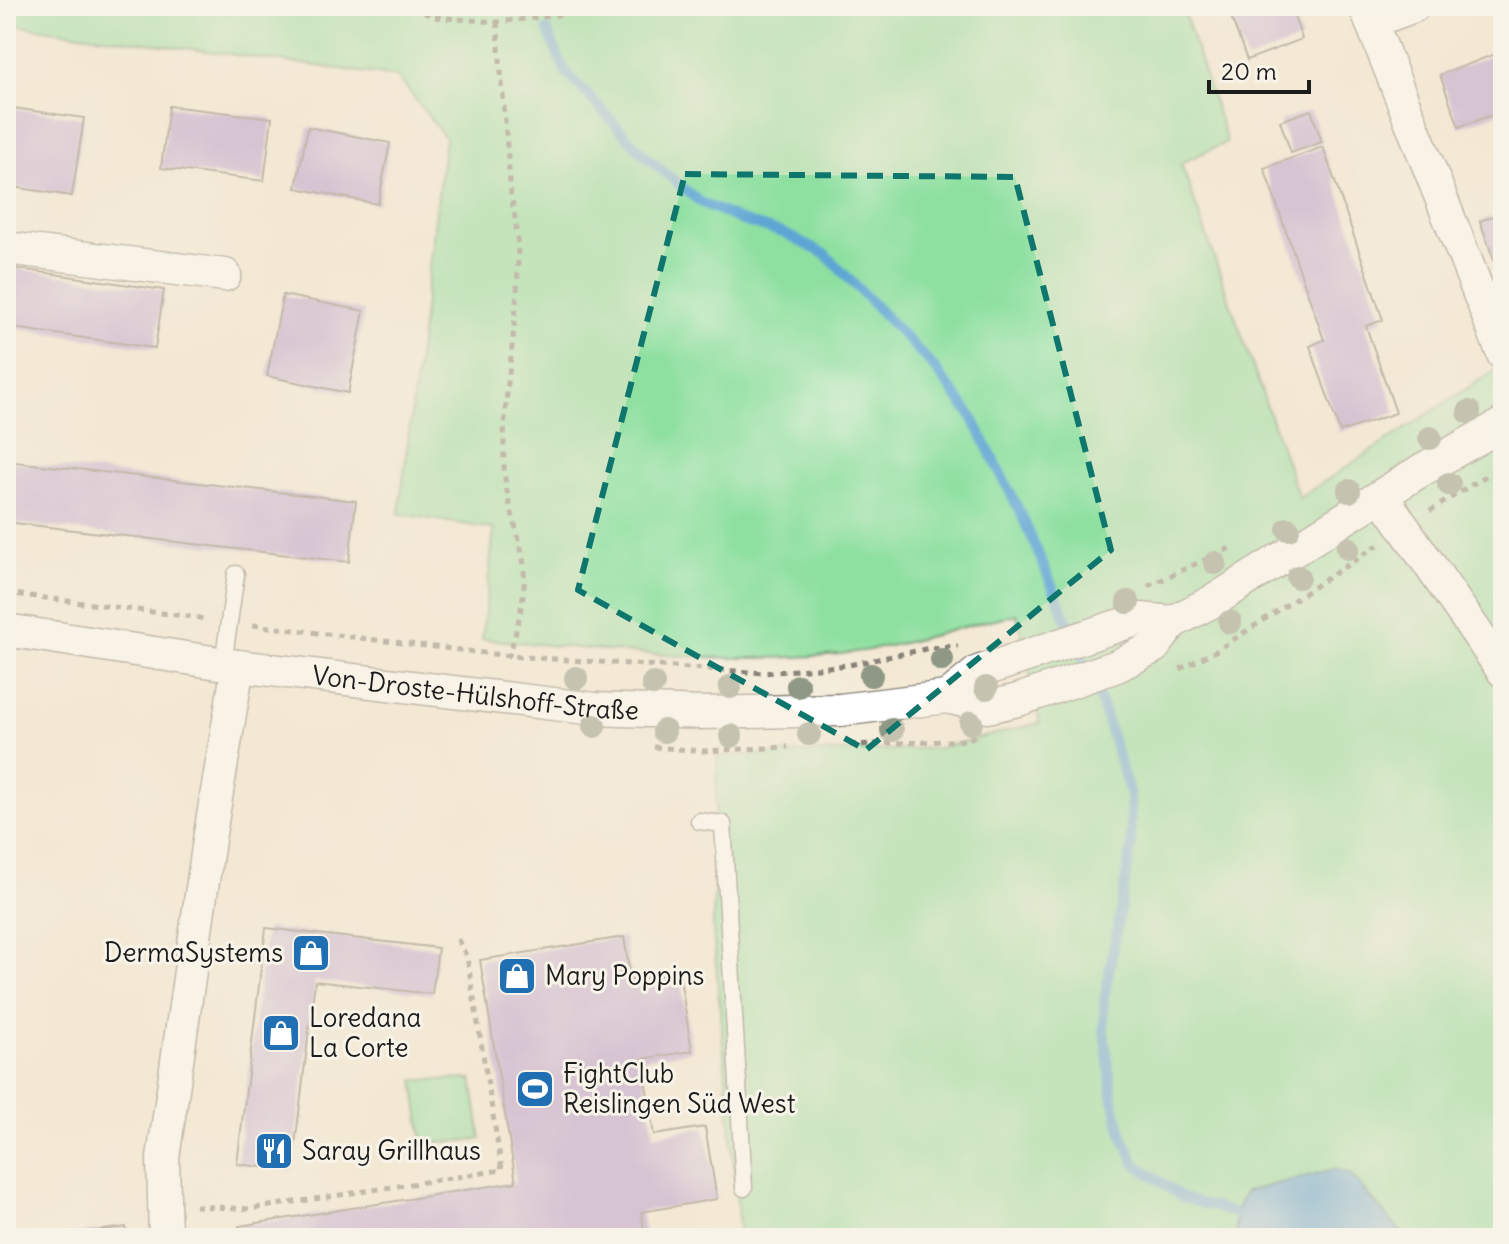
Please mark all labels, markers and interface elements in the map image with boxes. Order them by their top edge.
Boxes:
scale bar [1209,44,1309,94]
text: 20 m [1221,56,1277,86]
street label: Von-Droste-Hülshoff-Straße [311,658,639,727]
shop icon: DermaSystems [290,932,332,974]
place label: DermaSystems [104,936,283,969]
shop icon: Mary Poppins [496,955,538,997]
place label: Mary Poppins [545,959,704,992]
place label: Loredana La Corte [309,1001,421,1064]
shop icon: Loredana La Corte [260,1012,302,1054]
place label: FightClub Reislingen Süd West [563,1057,796,1120]
sports icon: FightClub Reislingen Süd West [514,1068,556,1110]
restaurant icon: Saray Grillhaus [253,1130,295,1172]
place label: Saray Grillhaus [302,1134,481,1167]

